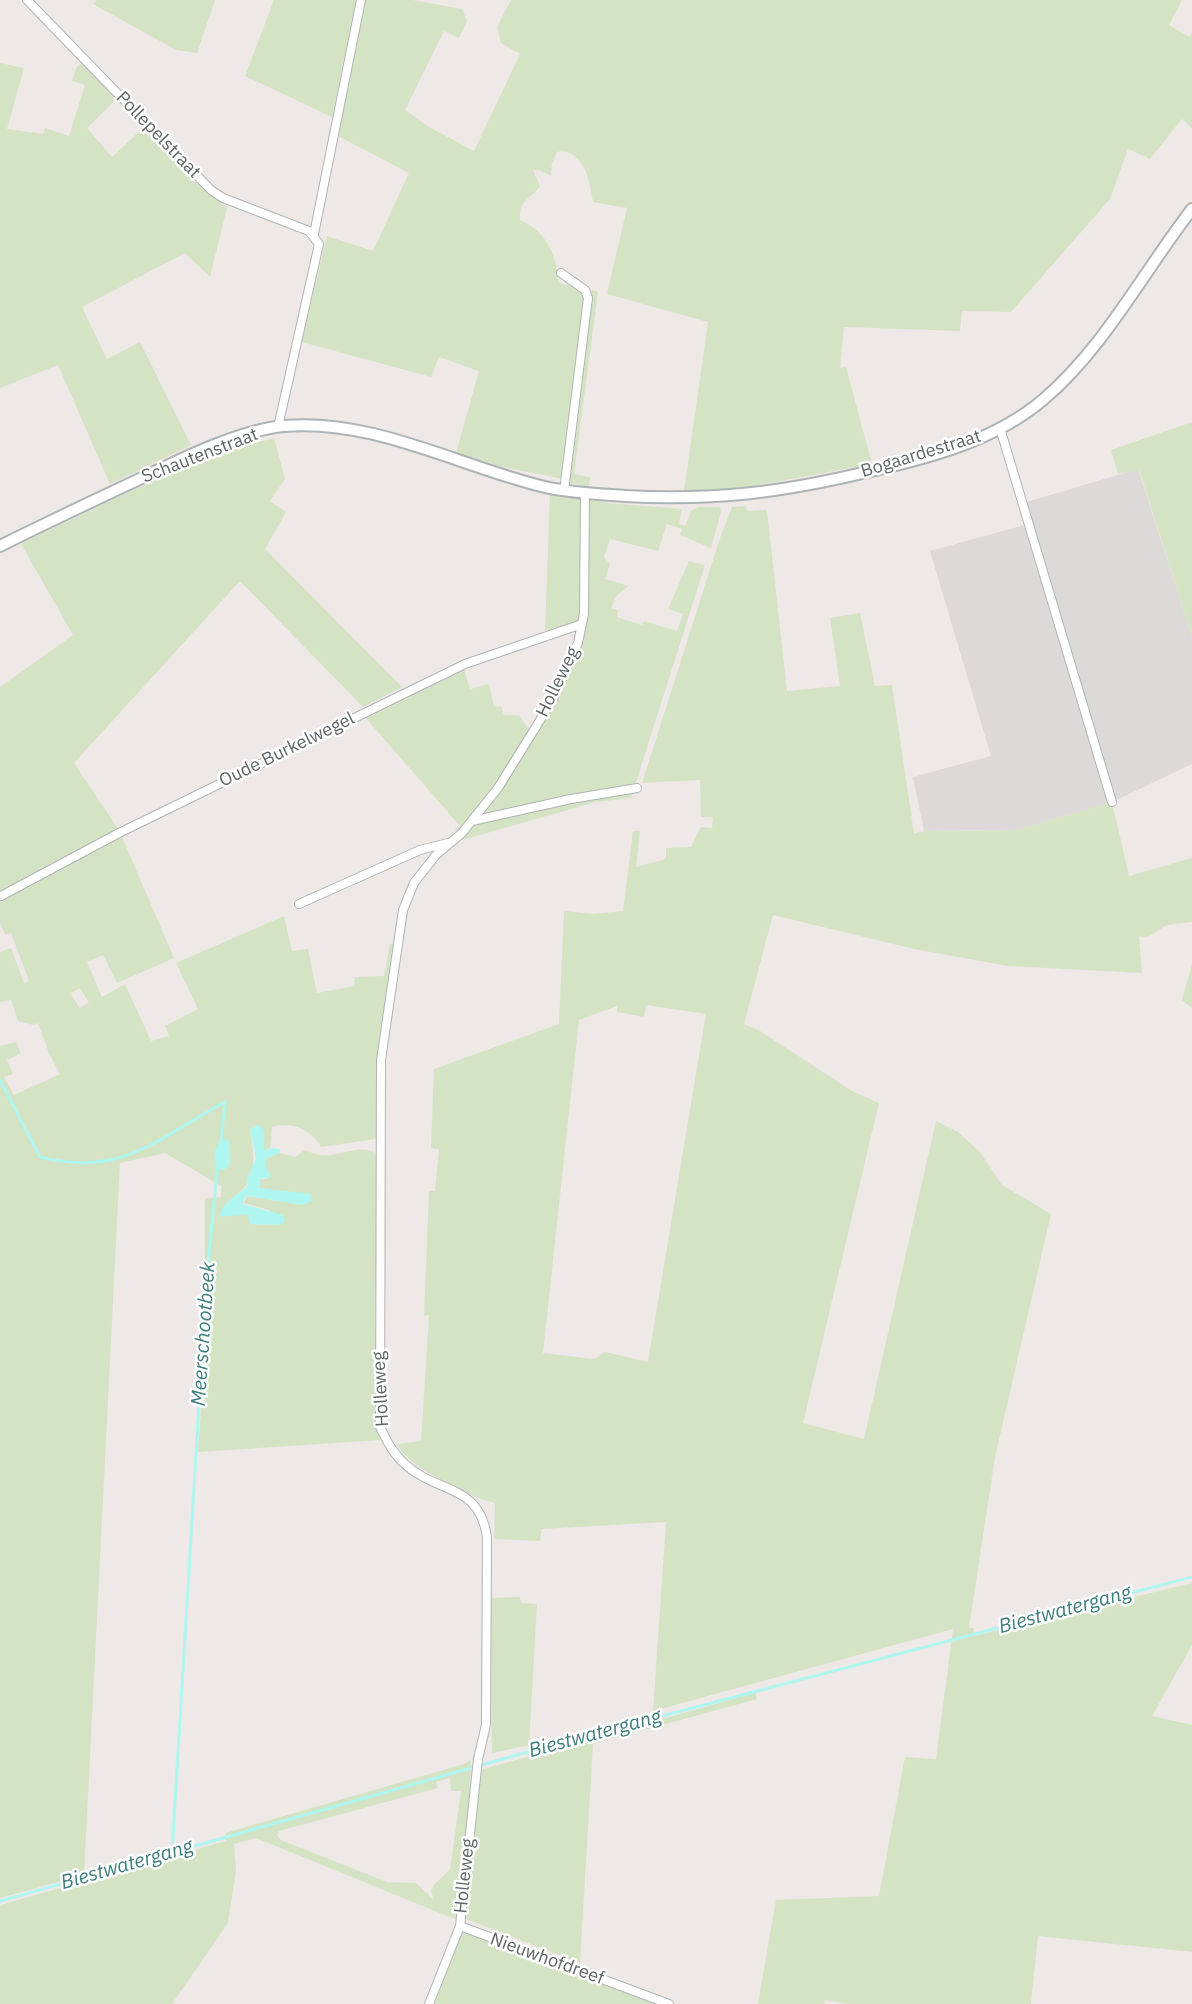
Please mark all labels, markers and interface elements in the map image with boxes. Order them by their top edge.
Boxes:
street label: Pollepelstraat [111,87,205,183]
street label: Schautenstraat [139,424,261,488]
street label: Bogaardestraat [858,425,984,483]
street label: Holleweg [532,643,584,721]
street label: Oude Burkelwegel [216,708,358,792]
water label: Meerschootbeek [187,1261,221,1407]
street label: Holleweg [368,1351,394,1427]
water label: Biestwatergang [996,1581,1134,1639]
water label: Biestwatergang [526,1705,664,1763]
water label: Biestwatergang [58,1835,196,1895]
street label: Holleweg [450,1837,480,1915]
street label: Nieuwhofdreef [487,1928,607,1990]

